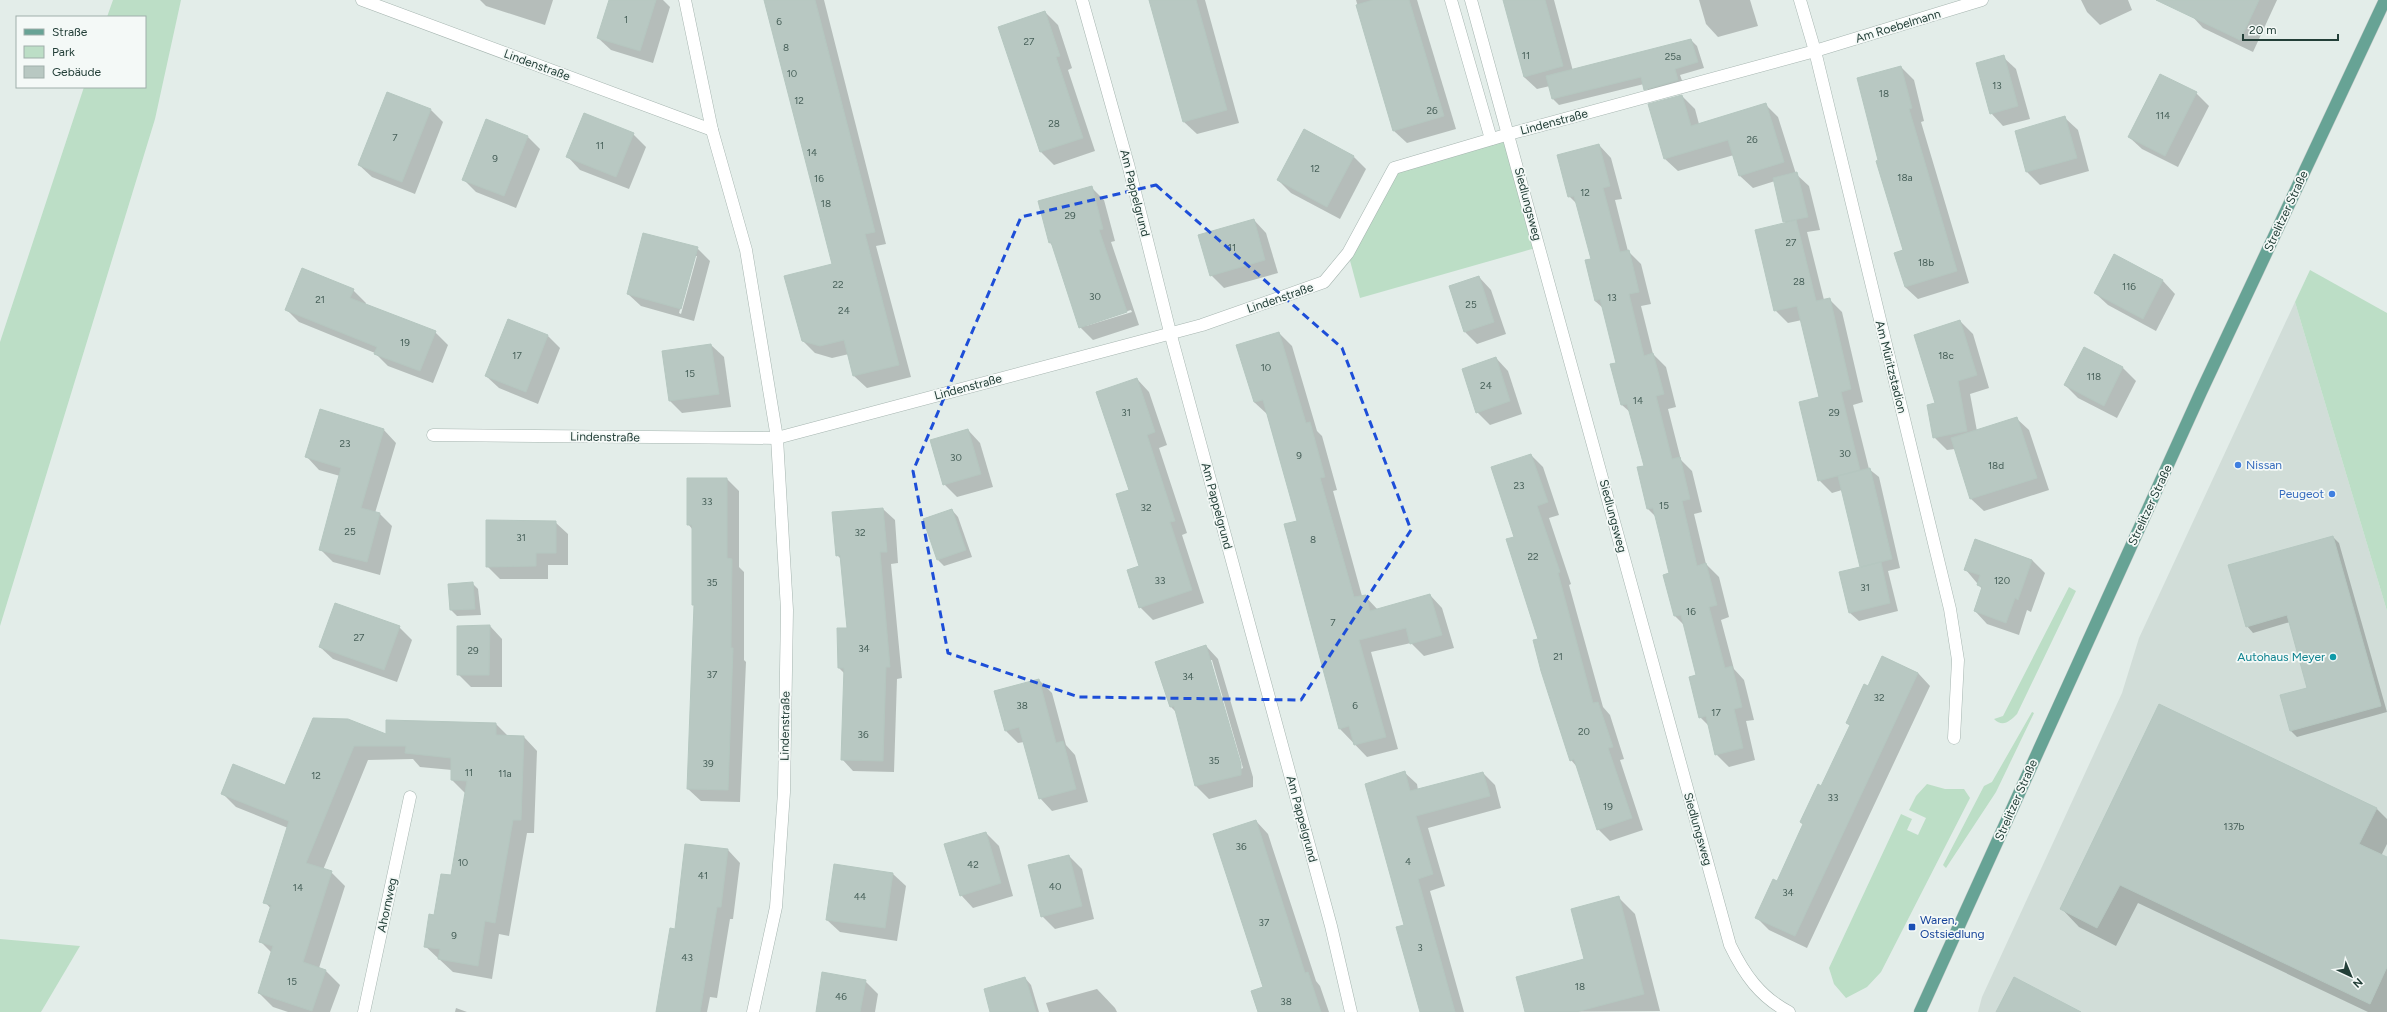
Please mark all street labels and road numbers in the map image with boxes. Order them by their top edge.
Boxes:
street label: Am Roebelmann [1854,6,1943,46]
street label: Lindenstraße [502,47,573,84]
street label: Lindenstraße [1519,106,1590,138]
street label: Am Pappelgrund [1117,148,1153,238]
street label: Siedlungsweg [1511,166,1545,242]
street label: Strelitzer Straße [2261,168,2311,254]
street label: Lindenstraße [1245,280,1316,316]
street label: Am Müritzstadion [1873,319,1909,415]
street label: Lindenstraße [933,371,1004,403]
street label: Lindenstraße [570,429,640,445]
street label: Am Pappelgrund [1199,461,1235,551]
street label: Strelitzer Straße [2125,462,2175,548]
street label: Siedlungsweg [1596,478,1630,554]
street label: Lindenstraße [777,691,793,761]
street label: Strelitzer Straße [1992,757,2040,843]
street label: Am Pappelgrund [1284,774,1320,864]
street label: Siedlungsweg [1681,791,1715,867]
street label: Ahornweg [374,876,400,934]

